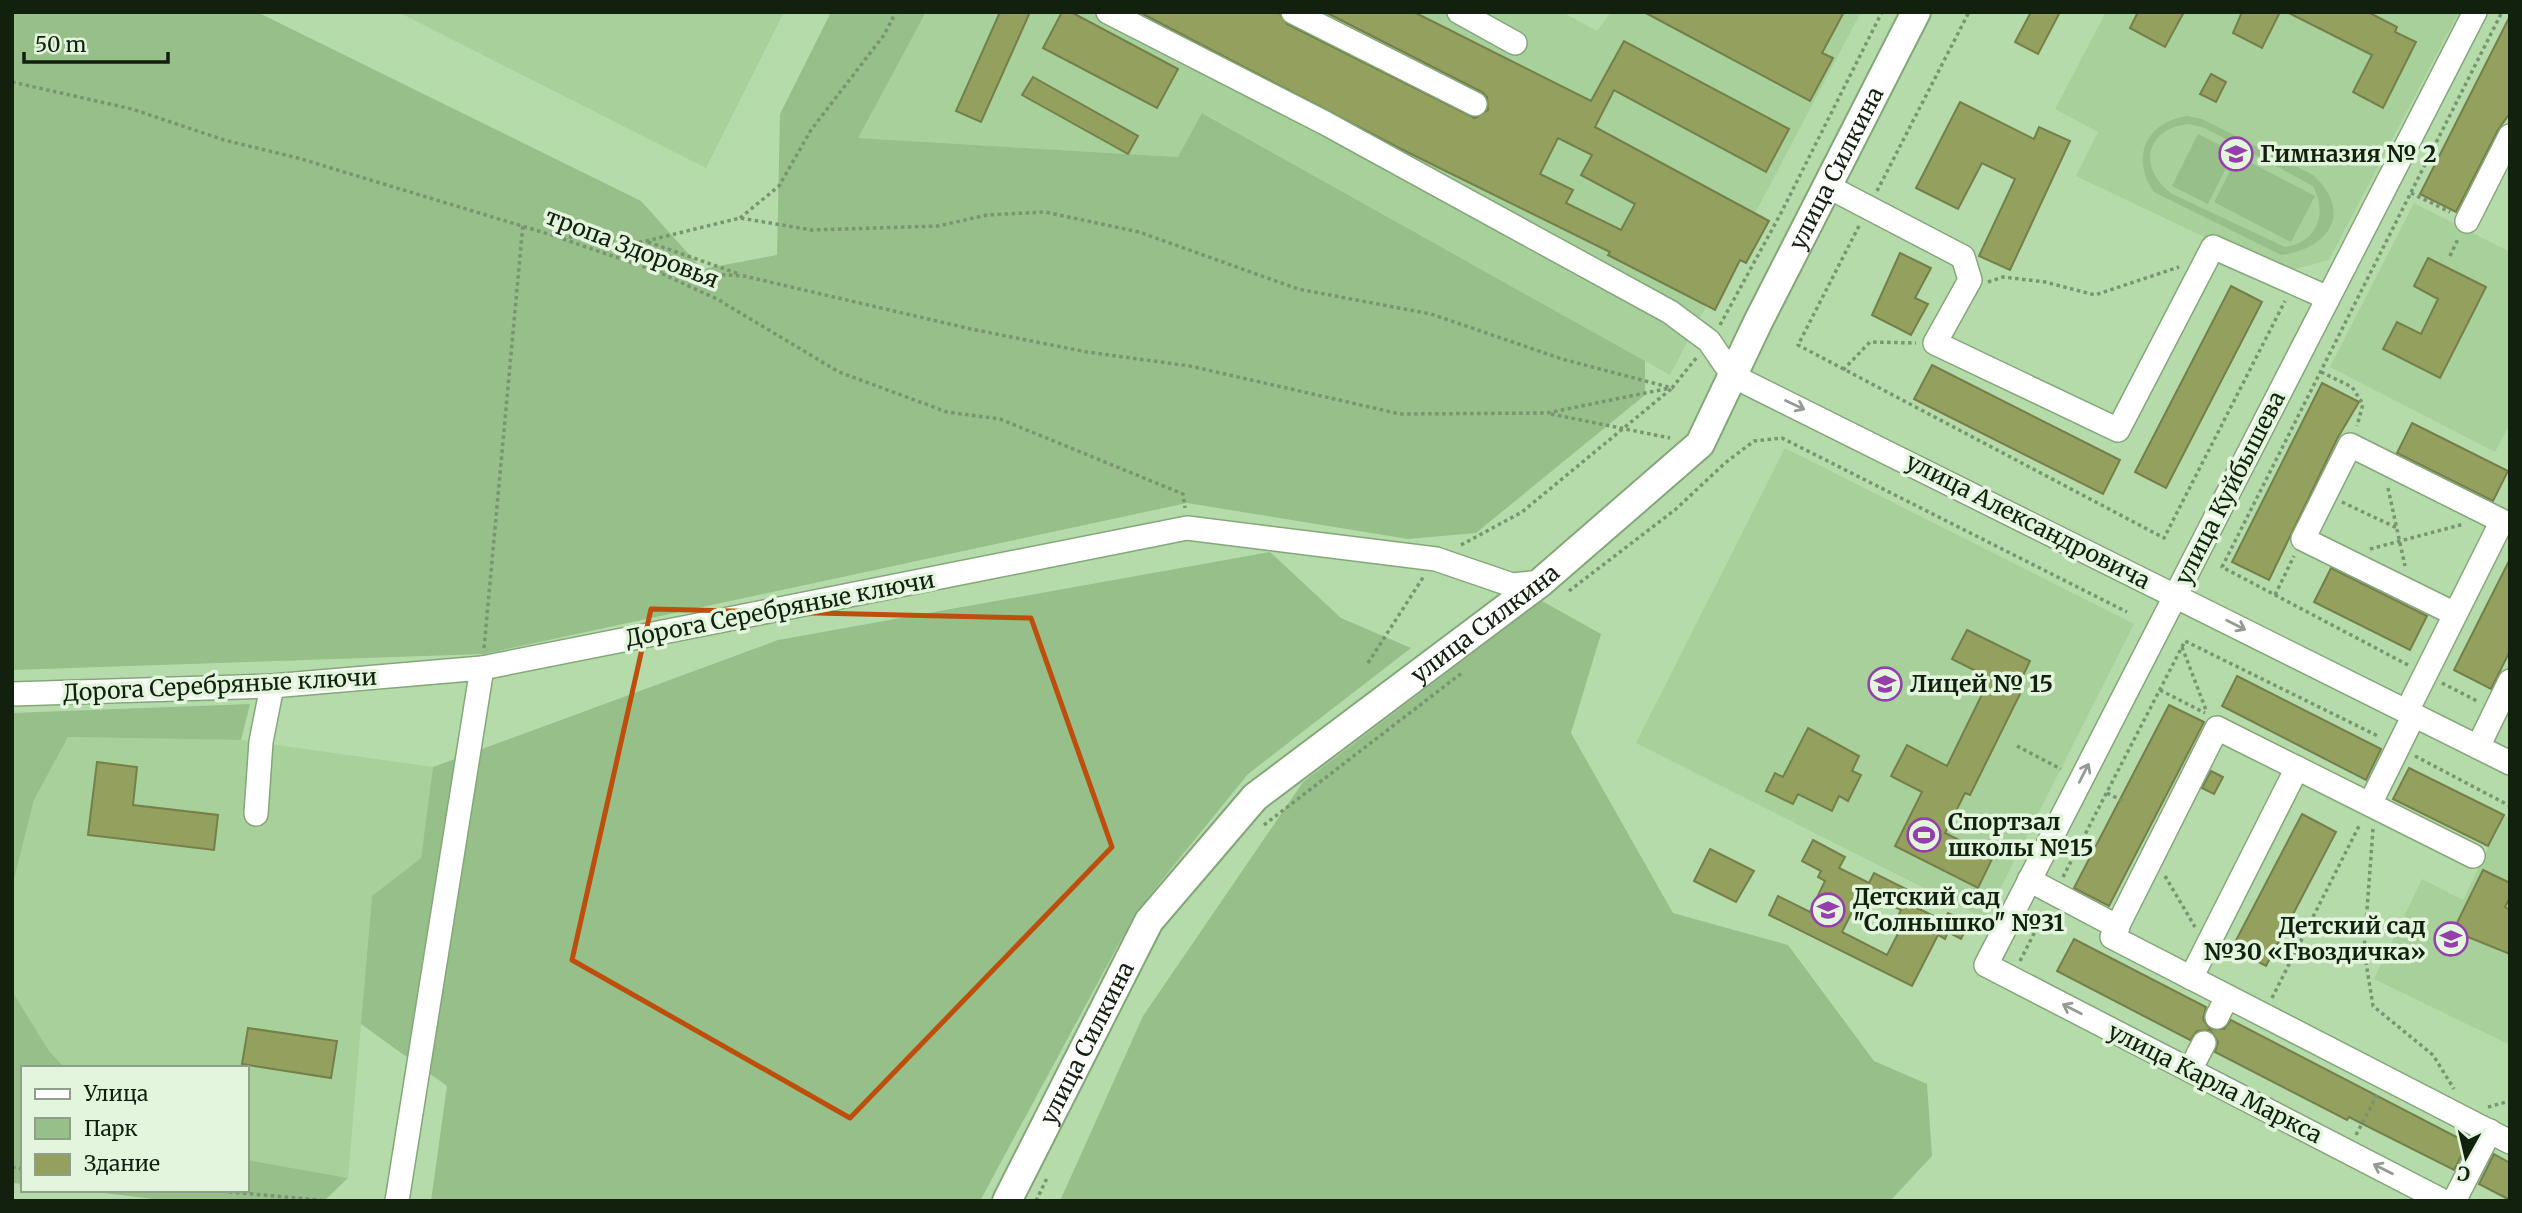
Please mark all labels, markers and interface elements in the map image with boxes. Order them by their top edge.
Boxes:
scale bar [24,21,168,65]
text: 50 m [35,31,86,58]
street label: улица Силкина [1782,82,1889,254]
school or university icon: Гимназия № 2 [2217,135,2255,173]
place label: Гимназия № 2 [2260,139,2436,168]
street label: тропа Здоровья [541,201,723,294]
street label: улица Куйбышева [2168,386,2291,589]
one-way arrow [1784,399,1805,412]
street label: улица Александровича [1901,446,2155,595]
street label: улица Силкина [1405,558,1565,689]
street label: Дорога Серебряные ключи [623,564,937,653]
one-way arrow [2225,619,2246,633]
street label: Дорога Серебряные ключи [62,662,378,707]
school or university icon: Лицей № 15 [1866,665,1904,703]
place label: Лицей № 15 [1910,669,2053,698]
one-way arrow [2077,763,2091,784]
place label: Спортзал школы №15 [1948,807,2093,862]
sports icon: Спортзал школы №15 [1905,816,1943,854]
place label: Детский сад "Солнышко" №31 [1853,882,2065,937]
school or university icon: Детский сад "Солнышко" №31 [1809,891,1847,929]
place label: Детский сад №30 «Гвоздичка» [2204,911,2426,966]
school or university icon: Детский сад №30 «Гвоздичка» [2432,920,2470,958]
street label: улица Силкина [1033,957,1140,1129]
one-way arrow [2062,1001,2083,1015]
street label: улица Карла Маркса [2103,1016,2327,1149]
legend [21,1066,248,1192]
text: Улица [83,1080,148,1107]
text: Парк [84,1115,138,1142]
north arrow [2431,1122,2501,1192]
text: Здание [84,1150,160,1177]
text: С [2456,1161,2472,1187]
one-way arrow [2373,1162,2394,1176]

